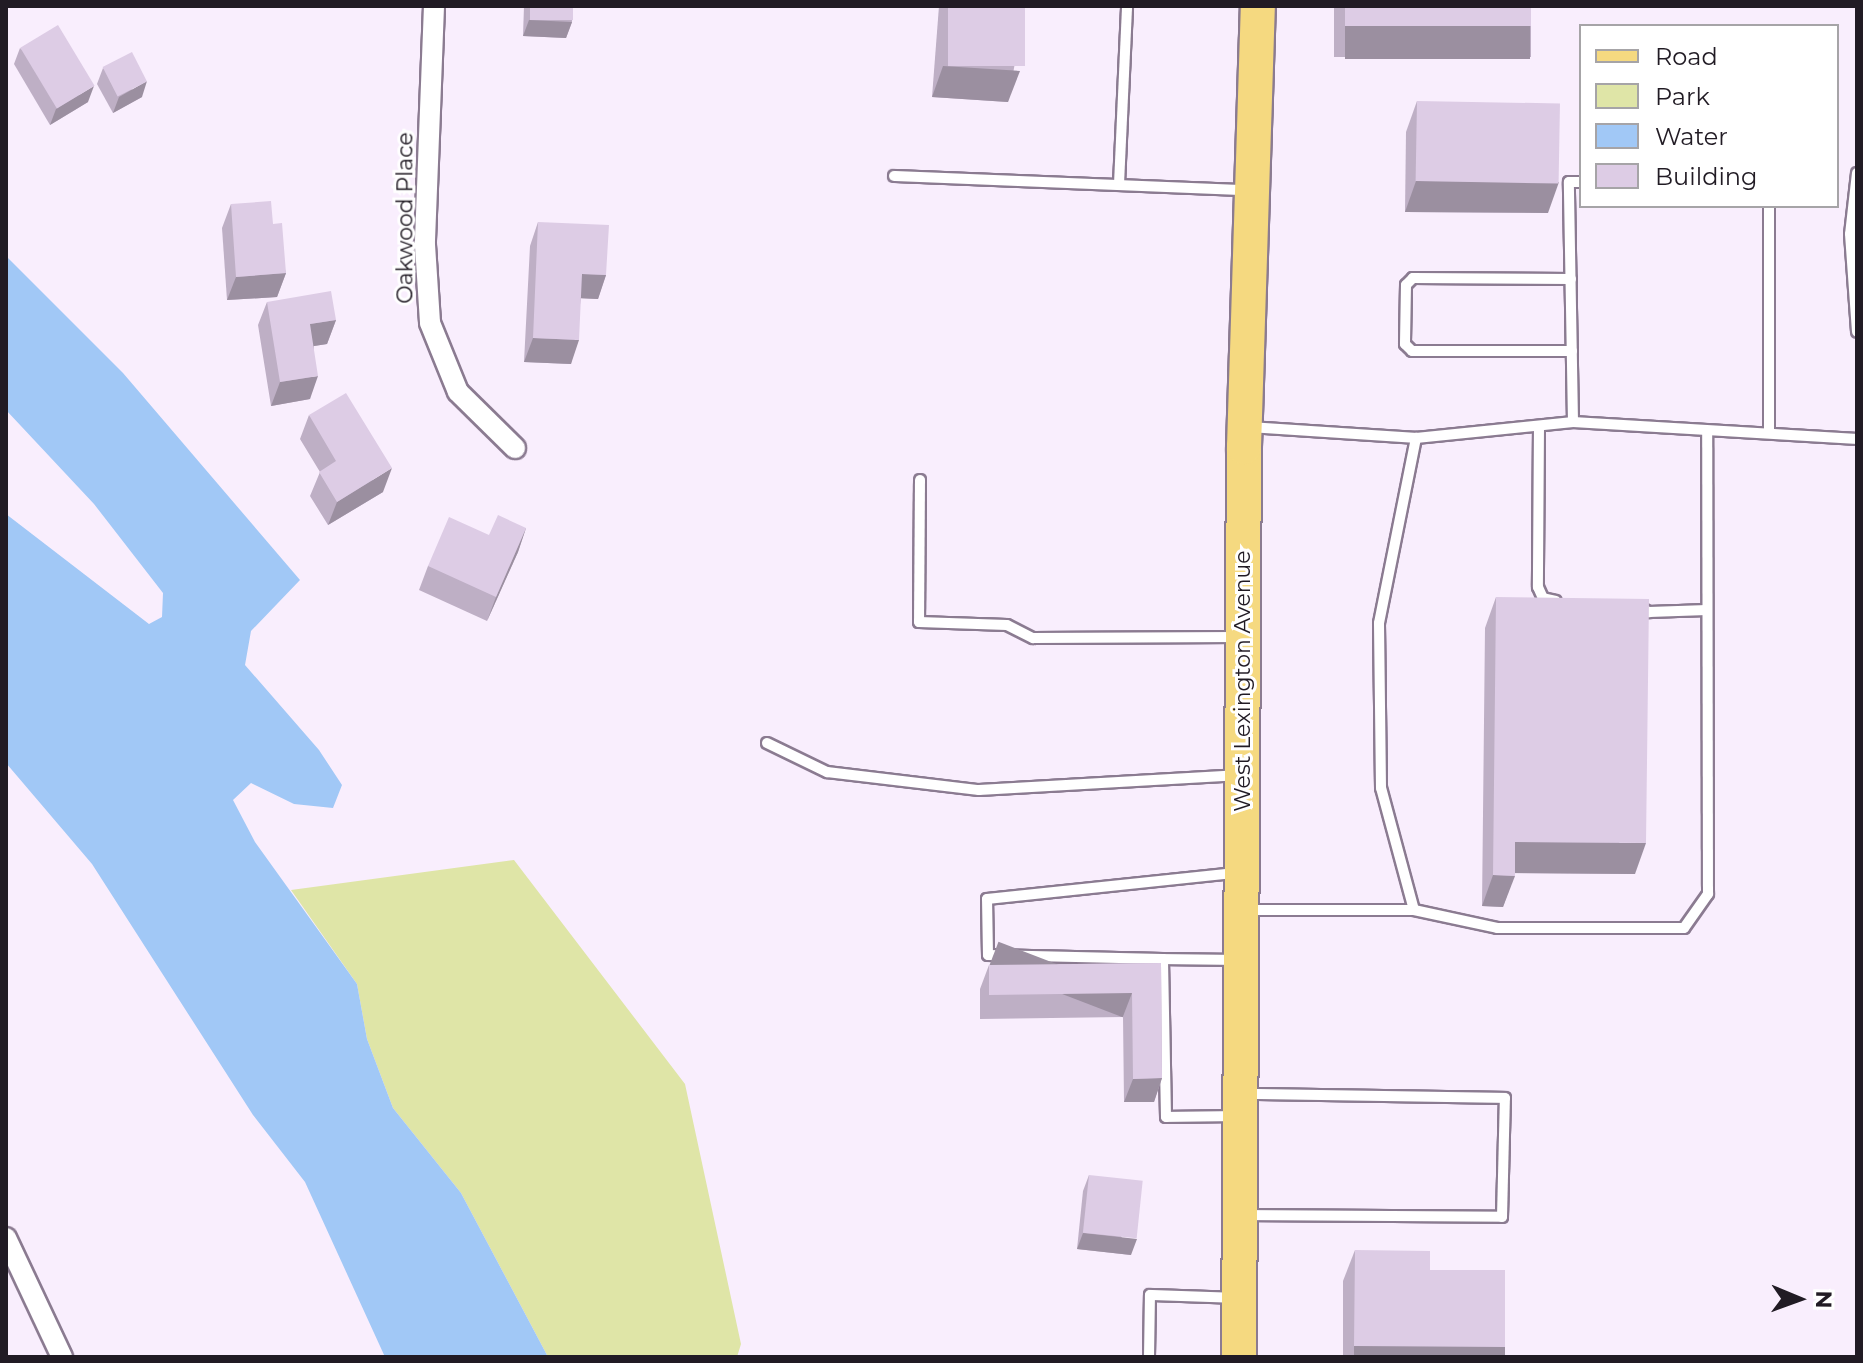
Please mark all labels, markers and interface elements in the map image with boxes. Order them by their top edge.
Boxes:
legend [1579,24,1839,208]
text: Road [1655,42,1718,71]
text: Park [1655,82,1710,111]
text: Water [1655,122,1728,151]
street label: Oakwood Place [392,132,418,304]
text: Building [1655,162,1758,191]
street label: West Lexington Avenue [1230,550,1256,812]
north arrow [1759,1259,1839,1339]
text: N [1810,1290,1837,1309]

